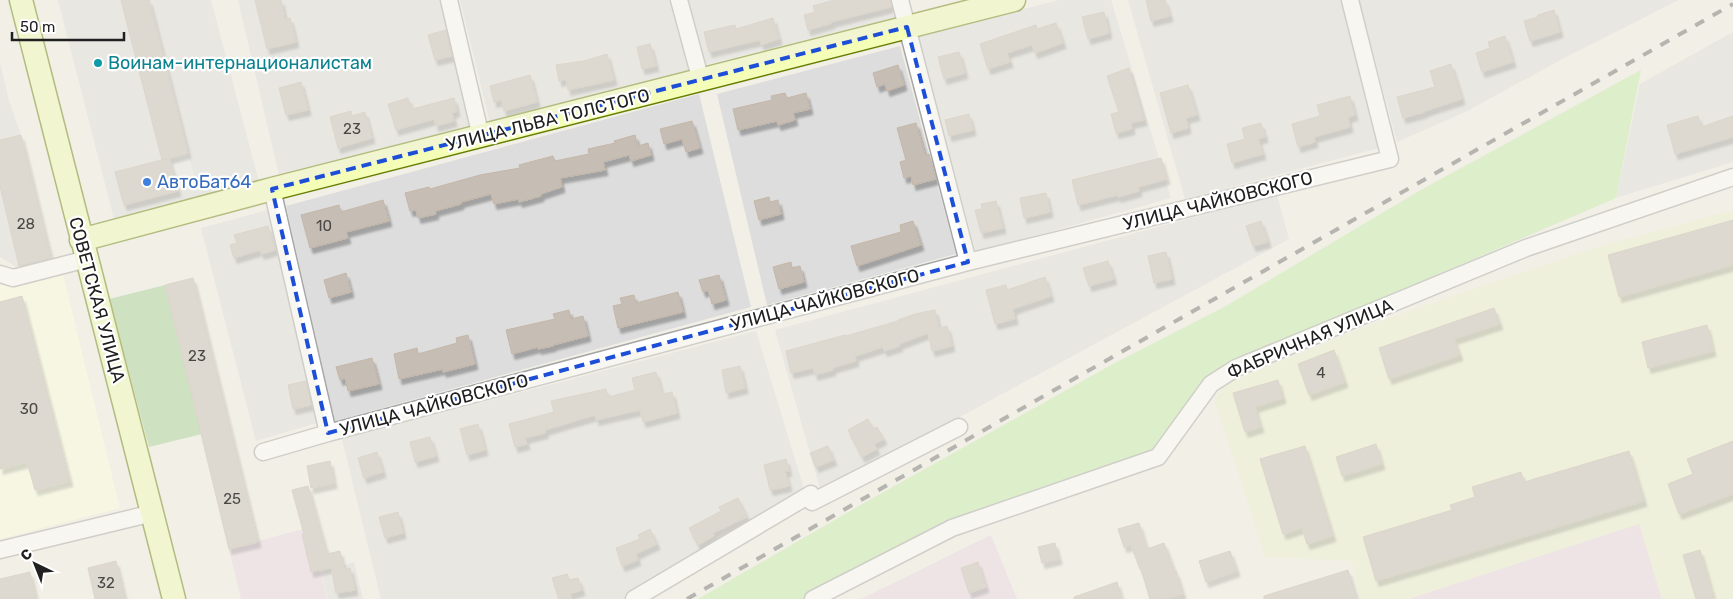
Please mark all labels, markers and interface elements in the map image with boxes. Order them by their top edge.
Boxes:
scale bar [12,10,125,42]
text: 50 m [20,18,55,36]
place label: Воинам-интернационалистам [108,52,372,74]
marker: Воинам-интернационалистам [92,57,104,69]
street label: УЛИЦА ЛЬВА ТОЛСТОГО [444,84,652,156]
house number: 23 [343,120,361,138]
street label: УЛИЦА ЧАЙКОВСКОГО [1121,167,1315,235]
place label: АвтоБат64 [157,171,251,193]
marker: АвтоБат64 [141,176,153,188]
house number: 28 [17,215,35,233]
street label: СОВЕТСКАЯ УЛИЦА [64,215,130,385]
house number: 10 [316,217,332,235]
street label: УЛИЦА ЧАЙКОВСКОГО [728,264,922,336]
street label: ФАБРИЧНАЯ УЛИЦА [1224,294,1396,384]
house number: 23 [188,347,206,365]
house number: 4 [1316,364,1326,382]
street label: УЛИЦА ЧАЙКОВСКОГО [337,369,531,441]
house number: 30 [20,400,38,418]
house number: 25 [223,490,241,508]
north arrow [10,539,60,589]
text: С [17,545,36,564]
house number: 32 [97,574,115,592]

